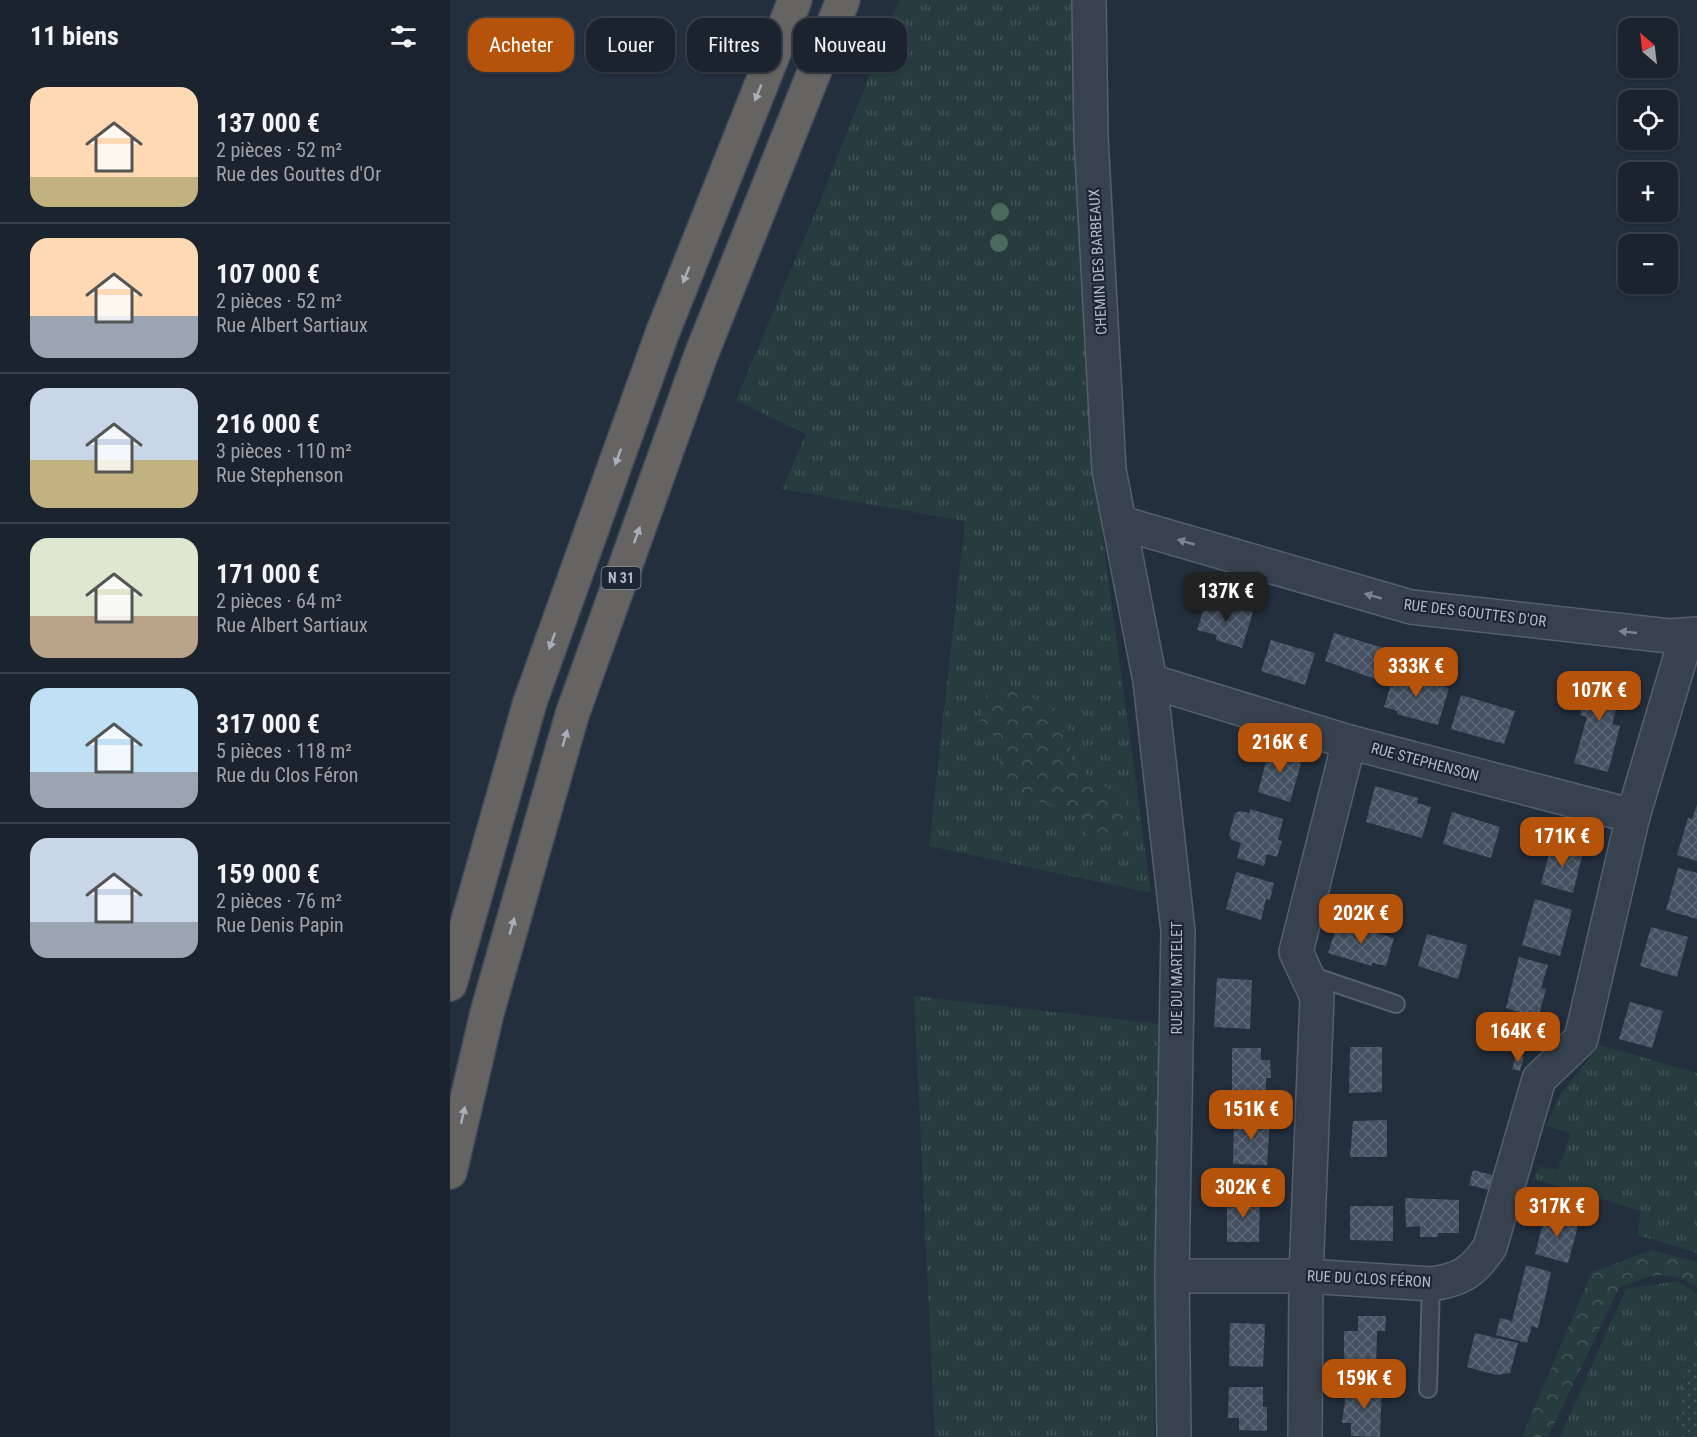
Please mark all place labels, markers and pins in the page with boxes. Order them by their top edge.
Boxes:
pin: 137K € [1177,572,1275,623]
pin: 333K € [1367,647,1465,698]
pin: 107K € [1550,671,1648,722]
pin: 216K € [1231,723,1329,774]
pin: 171K € [1513,817,1611,868]
pin: 202K € [1312,894,1410,945]
pin: 164K € [1469,1012,1567,1063]
pin: 151K € [1202,1090,1300,1141]
pin: 302K € [1194,1168,1292,1219]
pin: 317K € [1508,1187,1606,1238]
pin: 159K € [1315,1359,1413,1410]

